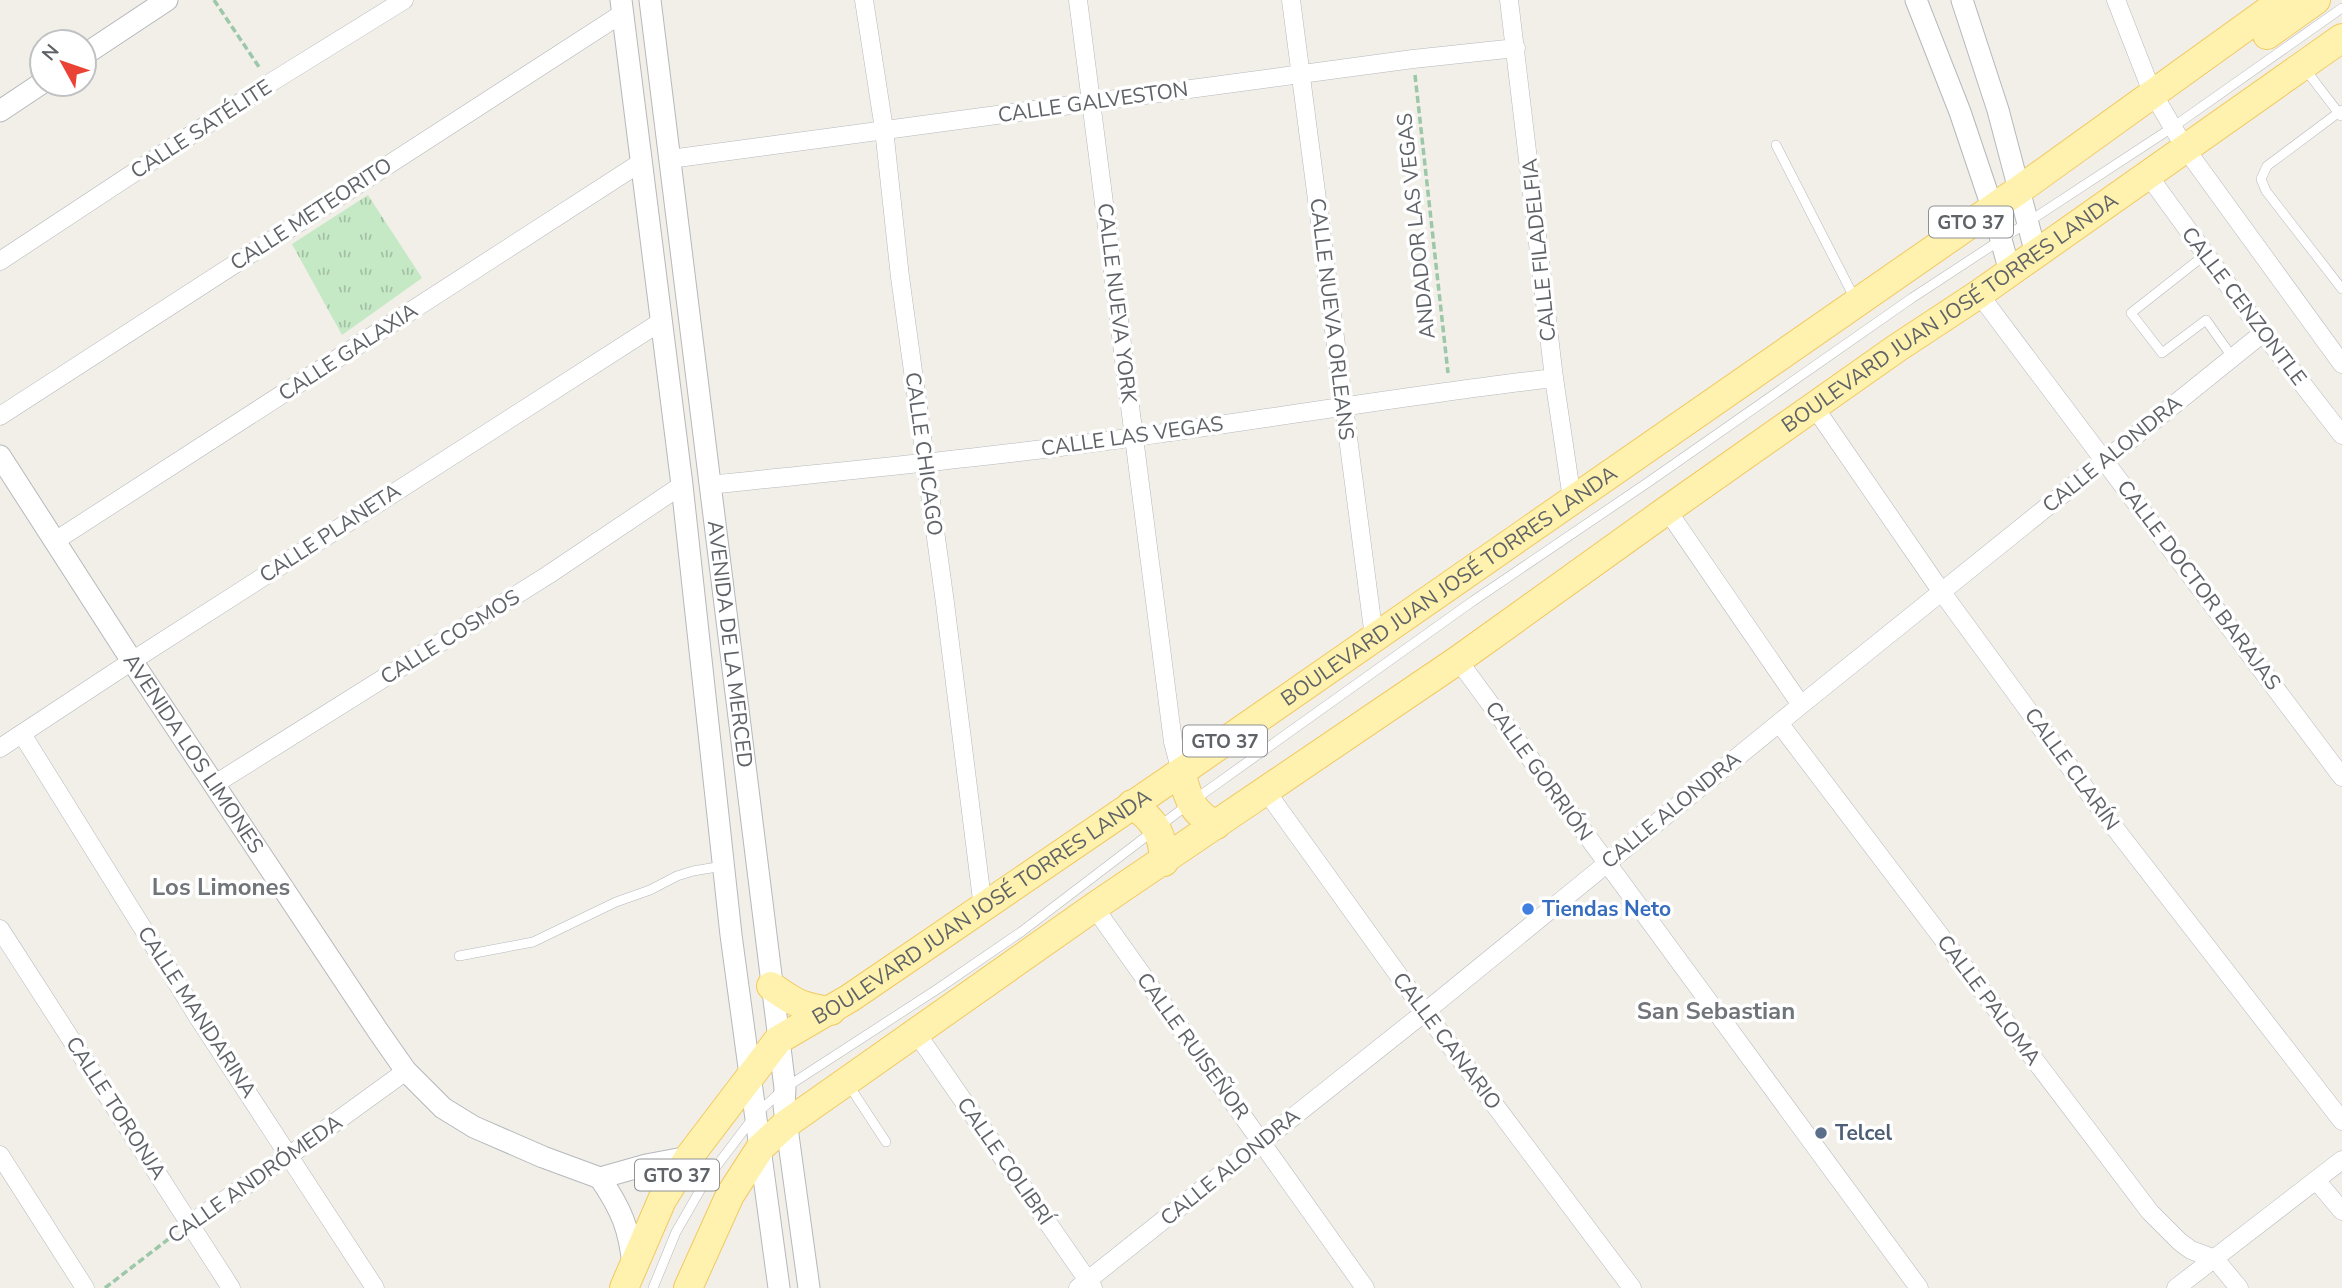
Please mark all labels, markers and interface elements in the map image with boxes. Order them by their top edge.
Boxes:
north arrow [28,28,98,98]
text: N [36,39,65,67]
street label: CALLE SATÉLITE [125,73,277,185]
street label: CALLE GALVESTON [996,75,1190,129]
street label: ANDADOR LAS VEGAS [1390,112,1442,340]
street label: CALLE METEORITO [225,151,397,277]
street label: CALLE FILADELFIA [1515,157,1563,343]
street label: BOULEVARD JUAN JOSÉ TORRES LANDA [1776,186,2124,439]
street label: CALLE NUEVA ORLEANS [1303,196,1361,442]
street label: CALLE NUEVA YORK [1091,201,1143,405]
road number: GTO 37 [1929,206,2013,238]
street label: CALLE CENZONTLE [2175,221,2313,391]
street label: CALLE GALAXIA [273,297,423,407]
street label: CALLE CHICAGO [899,370,949,538]
street label: CALLE ALONDRA [2036,389,2188,519]
street label: CALLE LAS VEGAS [1039,409,1225,463]
street label: BOULEVARD JUAN JOSÉ TORRES LANDA [1275,459,1623,712]
street label: CALLE DOCTOR BARAJAS [2111,474,2287,696]
street label: CALLE PLANETA [254,477,406,589]
street label: AVENIDA DE LA MERCED [701,519,759,769]
street label: CALLE COSMOS [375,583,525,691]
street label: AVENIDA LOS LIMONES [117,648,270,859]
street label: CALLE GORRIÓN [1479,696,1599,846]
street label: CALLE CLARÍN [2018,702,2126,836]
road number: GTO 37 [1183,726,1267,756]
street label: CALLE ALONDRA [1595,745,1747,875]
street label: BOULEVARD JUAN JOSÉ TORRES LANDA [807,782,1157,1031]
district label: Los Limones [152,871,290,903]
place label: Tiendas Neto [1542,895,1671,923]
marker: Tiendas Neto [1520,901,1536,917]
street label: CALLE MANDARINA [131,921,263,1103]
street label: CALLE PALOMA [1931,929,2047,1071]
street label: CALLE RUISEÑOR [1130,967,1256,1125]
street label: CALLE CANARIO [1386,967,1508,1115]
district label: San Sebastian [1637,995,1795,1027]
street label: CALLE TORONJA [59,1031,173,1185]
street label: CALLE COLIBRÍ [951,1092,1060,1232]
street label: CALLE ALONDRA [1154,1102,1306,1232]
street label: CALLE ANDRÓMEDA [162,1108,348,1250]
place label: Telcel [1835,1119,1892,1147]
marker: Telcel [1813,1125,1829,1141]
road number: GTO 37 [635,1160,719,1190]

